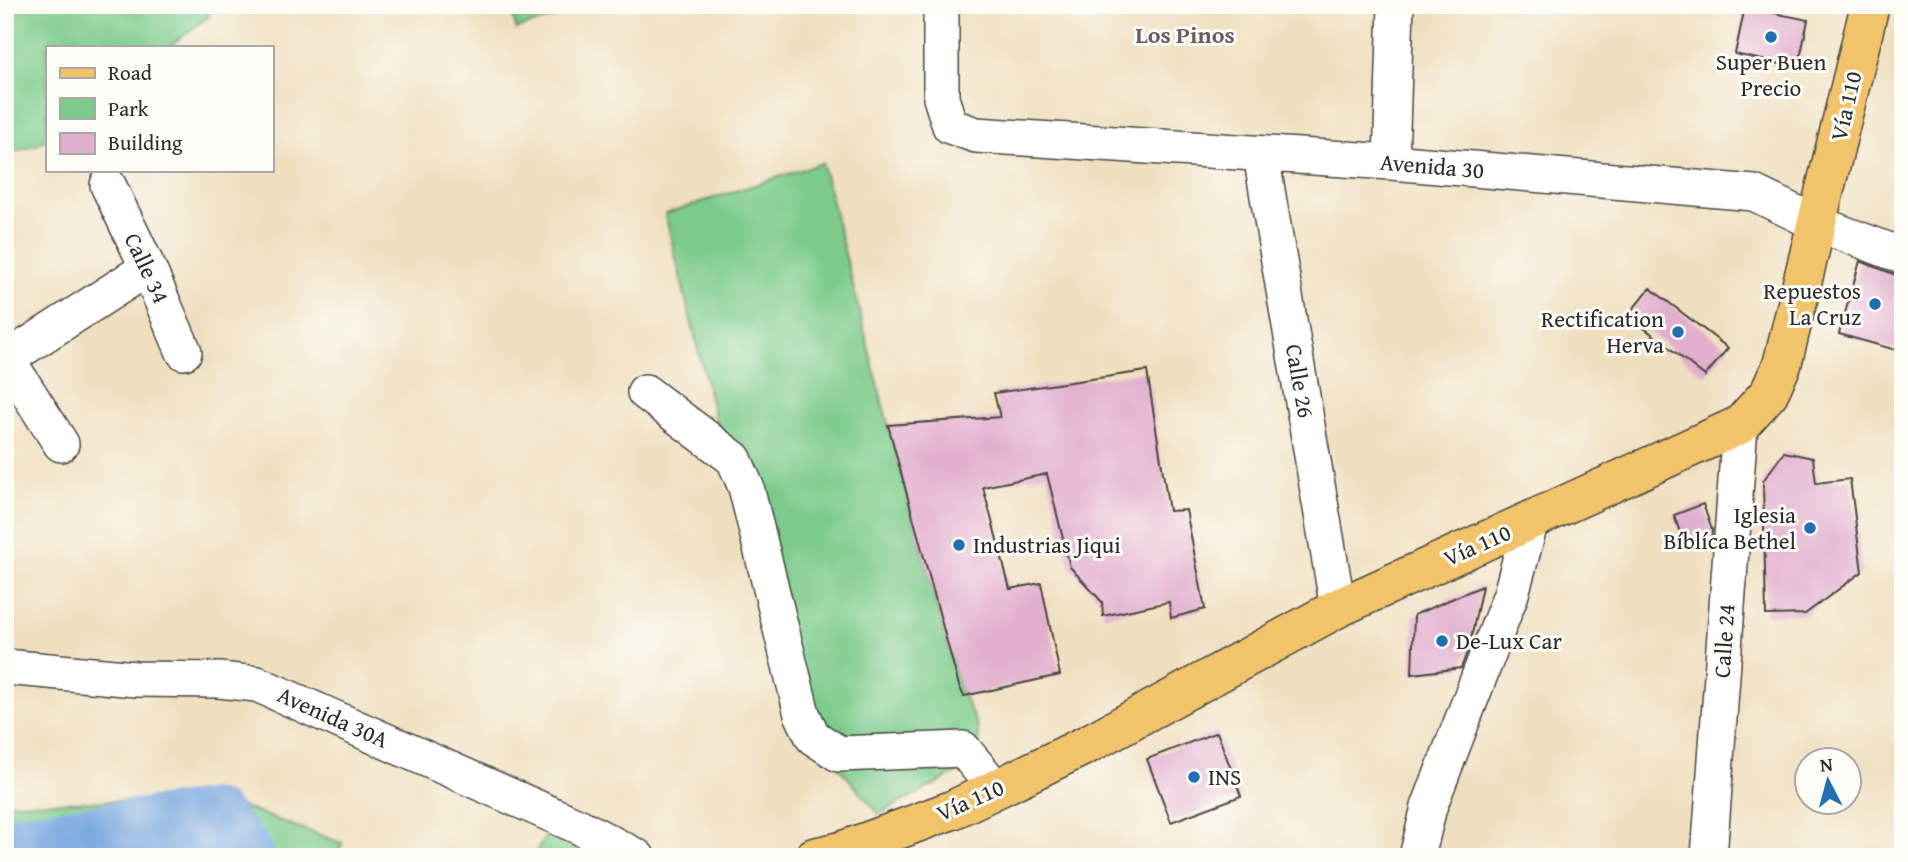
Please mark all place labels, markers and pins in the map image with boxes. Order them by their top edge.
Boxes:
marker: Super Buen Precio [1763,29,1779,45]
place label: Super Buen Precio [1716,45,1826,104]
place label: Repuestos La Cruz [1763,274,1861,333]
marker: Repuestos La Cruz [1867,296,1883,312]
place label: Rectification Herva [1541,302,1664,361]
marker: Rectification Herva [1670,324,1686,340]
place label: Iglesia Bíblíca Bethel [1663,498,1796,557]
marker: Iglesia Bíblíca Bethel [1802,520,1818,536]
place label: Industrias Jiqui [973,528,1121,561]
marker: Industrias Jiqui [951,537,967,553]
place label: De-Lux Car [1456,624,1562,657]
marker: De-Lux Car [1434,633,1450,649]
place label: INS [1208,760,1241,793]
marker: INS [1186,769,1202,785]

